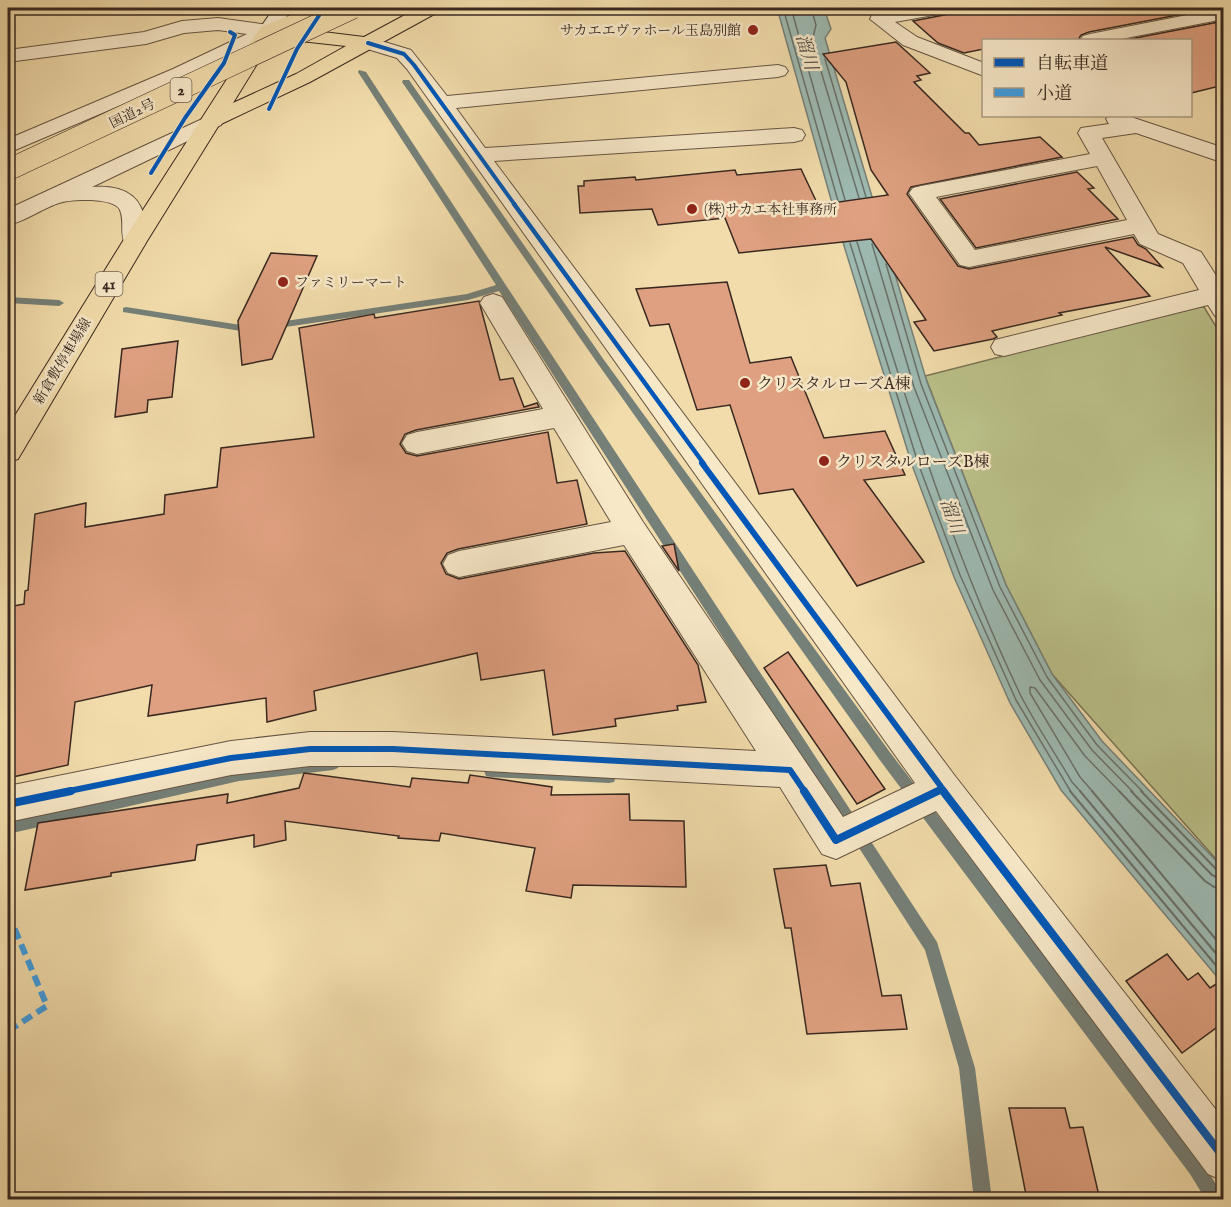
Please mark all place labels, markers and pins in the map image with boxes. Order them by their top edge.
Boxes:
place label: サカエエヴァホール玉島別館 [560,22,741,40]
marker: サカエエヴァホール玉島別館 [746,23,760,37]
place label: (株)サカエ本社事務所 [704,201,837,219]
marker: (株)サカエ本社事務所 [685,202,699,216]
place label: ファミリーマート [295,274,407,292]
marker: ファミリーマート [276,275,290,289]
place label: クリスタルローズA棟 [757,375,911,395]
marker: クリスタルローズA棟 [738,376,752,390]
place label: クリスタルローズB棟 [836,453,989,473]
marker: クリスタルローズB棟 [817,454,831,468]

